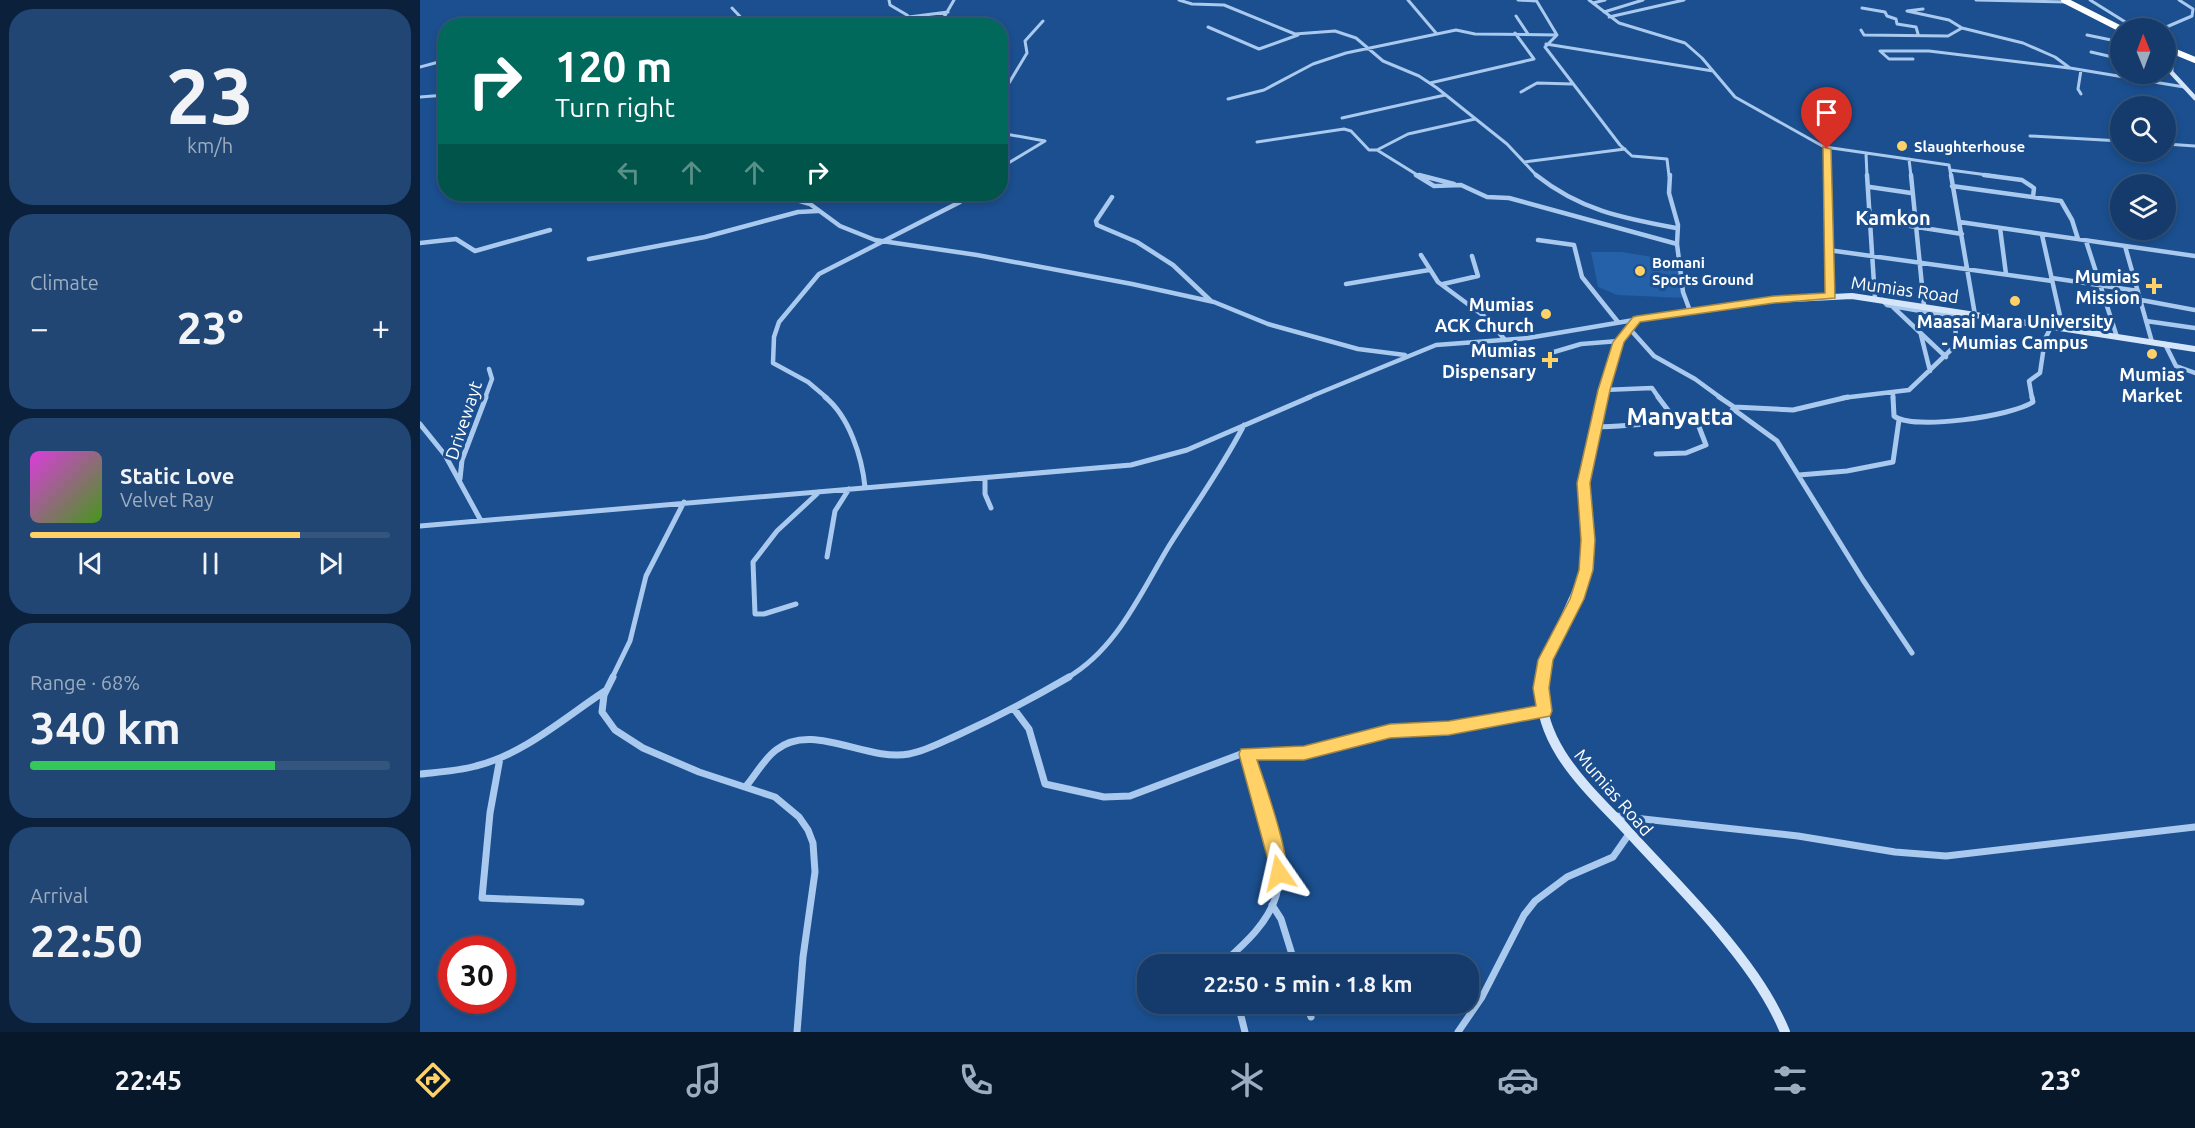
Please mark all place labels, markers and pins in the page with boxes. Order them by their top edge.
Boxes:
pin [1801,87,1852,149]
place label: Slaughterhouse [1914,138,2025,155]
marker: Slaughterhouse [1895,139,1909,153]
place label: Bomani Sports Ground [1652,254,1754,288]
marker: Bomani Sports Ground [1633,264,1647,278]
place label: Mumias Mission [2075,266,2140,307]
marker: Mumias Mission [2145,277,2163,295]
place label: Mumias ACK Church [1435,294,1534,335]
marker: Maasai Mara University - Mumias Campus [2008,294,2022,308]
marker: Mumias ACK Church [1539,307,1553,321]
place label: Maasai Mara University - Mumias Campus [1917,311,2114,352]
place label: Mumias Dispensary [1442,340,1536,381]
marker: Mumias Market [2145,347,2159,361]
marker: Mumias Dispensary [1541,351,1559,369]
place label: Mumias Market [2119,364,2185,405]

